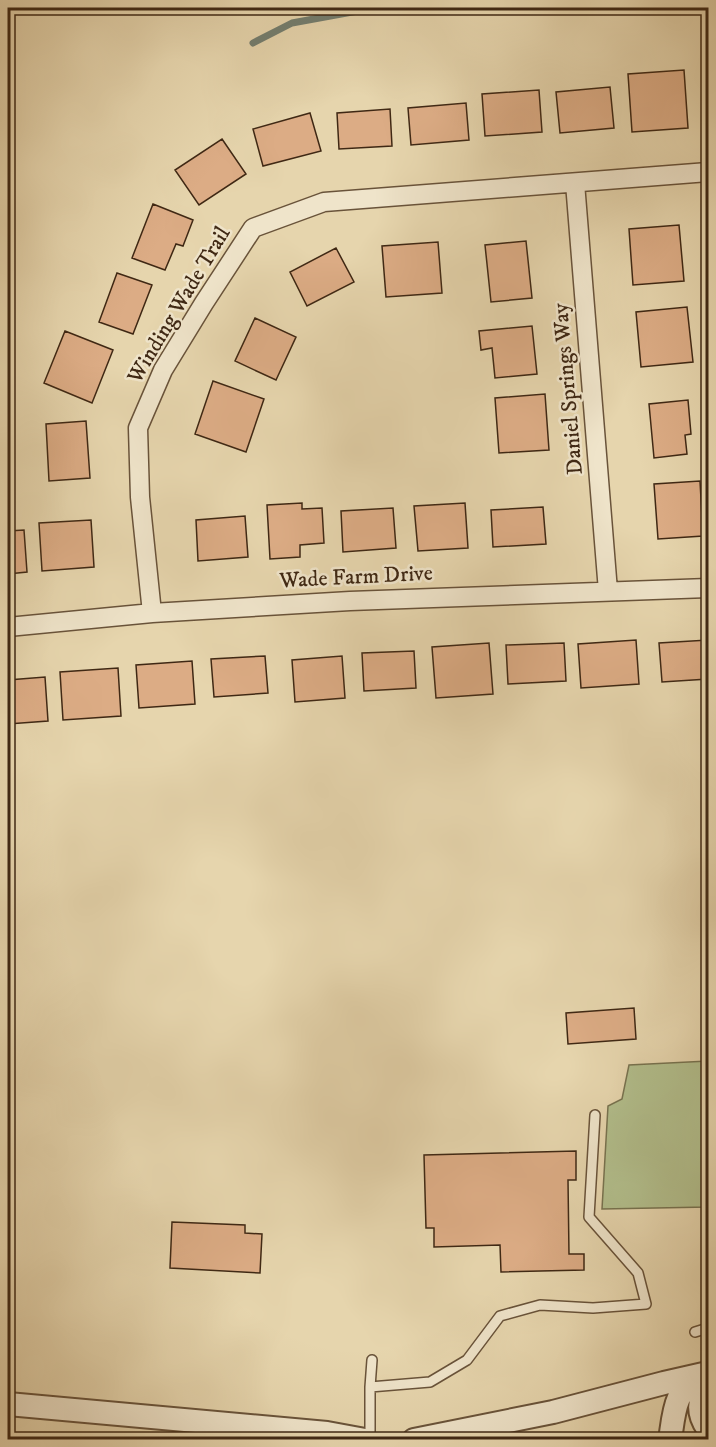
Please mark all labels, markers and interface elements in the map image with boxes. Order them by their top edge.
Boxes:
street label: Winding Wade Trail [121,221,237,389]
street label: Daniel Springs Way [547,301,589,476]
street label: Wade Farm Drive [278,559,433,595]

